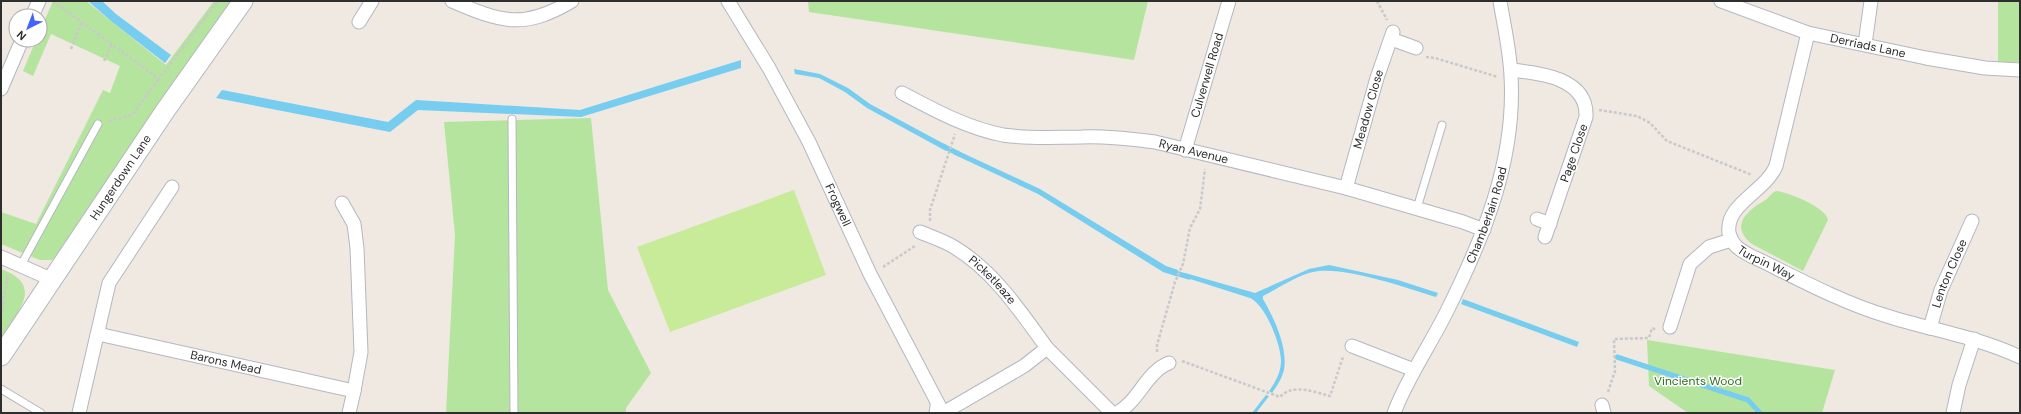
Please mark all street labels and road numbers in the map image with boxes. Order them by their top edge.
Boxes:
street label: Derriads Lane [1829,30,1907,62]
street label: Culverwell Road [1187,31,1227,120]
street label: Meadow Close [1349,67,1387,150]
street label: Page Close [1557,121,1592,184]
street label: Hungerdown Lane [86,131,155,223]
street label: Ryan Avenue [1157,135,1230,167]
street label: Chamberlain Road [1462,165,1511,266]
street label: Frogwell [821,181,855,229]
street label: Lenton Close [1928,237,1971,309]
street label: Turpin Way [1734,242,1798,284]
street label: Picketleaze [965,252,1020,308]
street label: Barons Mead [189,347,263,378]

